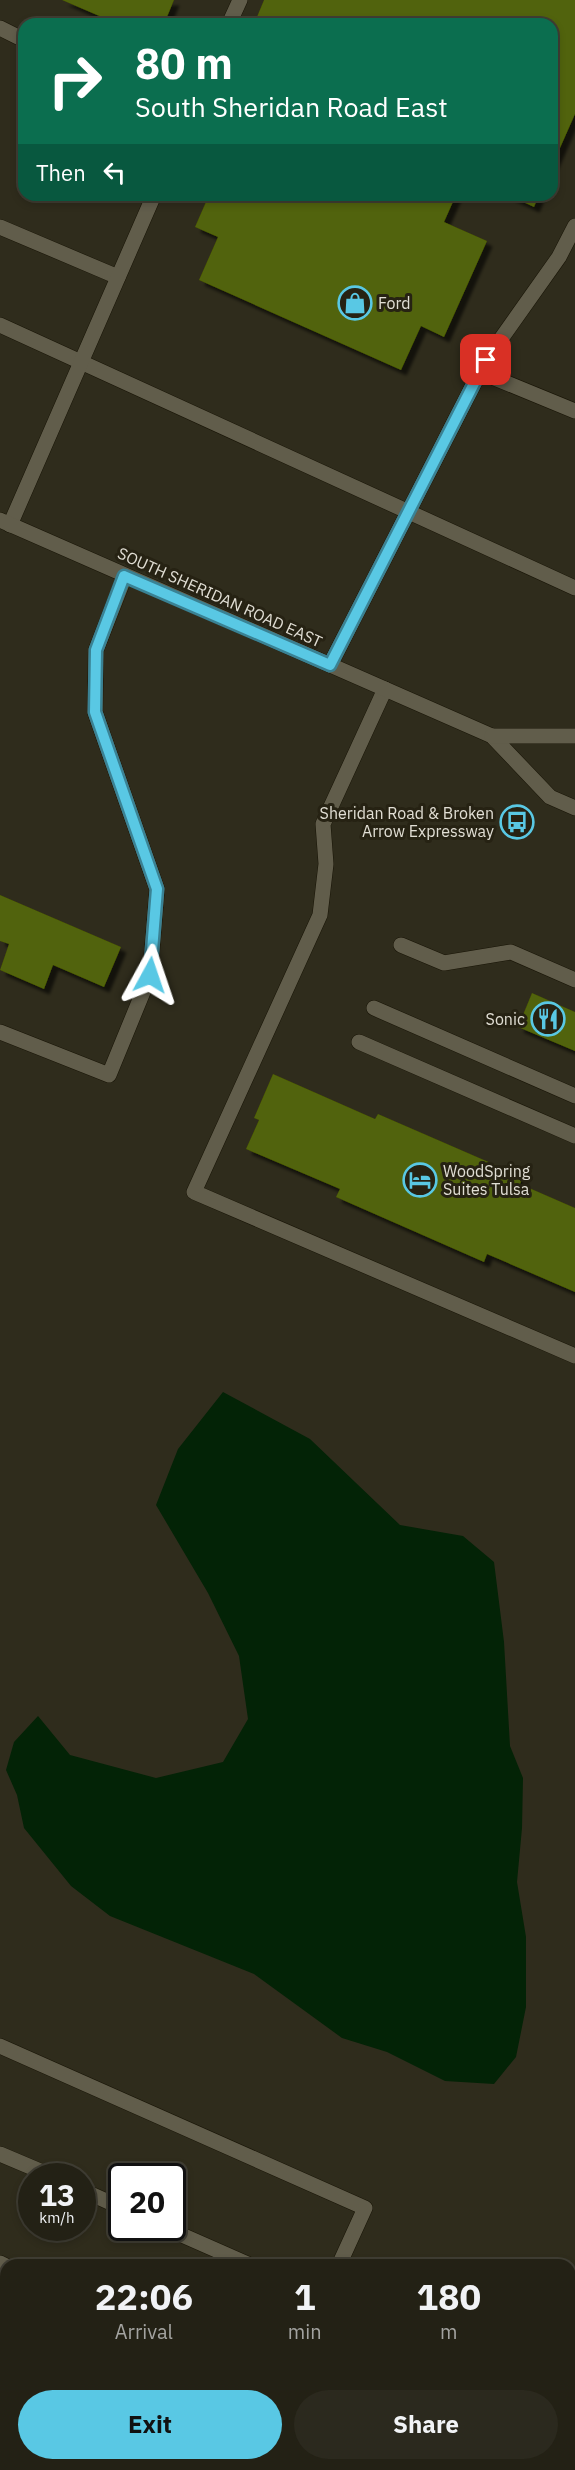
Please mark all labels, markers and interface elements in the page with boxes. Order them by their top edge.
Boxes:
text: 80 m [135,36,233,91]
icon: right [36,42,114,120]
text: South Sheridan Road East [135,89,448,124]
icon: left [98,156,131,189]
text: Then [36,158,86,187]
shop icon: Ford [337,285,373,321]
place label: Ford [378,293,411,313]
pin [460,334,511,385]
icon: arrive [469,343,502,376]
street label: SOUTH SHERIDAN ROAD EAST [115,543,325,651]
place label: Sheridan Road & Broken Arrow Expressway [320,803,494,841]
bus stop icon: Sheridan Road & Broken Arrow Expressway [499,804,535,840]
position arrow [118,943,182,1007]
restaurant icon: Sonic [530,1001,566,1037]
place label: Sonic [486,1009,525,1029]
place label: WoodSpring Suites Tulsa [443,1161,531,1199]
hotel icon: WoodSpring Suites Tulsa [402,1162,438,1198]
speed limit sign: 20 [108,2163,186,2241]
text: 13 [39,2175,75,2214]
text: km/h [39,2208,75,2227]
text: 22:06 [95,2273,193,2320]
text: 1 [294,2273,316,2320]
text: 180 [416,2273,481,2320]
text: Arrival [115,2318,173,2345]
text: min [288,2318,322,2345]
text: m [440,2318,458,2345]
button: Exit [18,2390,282,2459]
button: Share [294,2390,558,2459]

